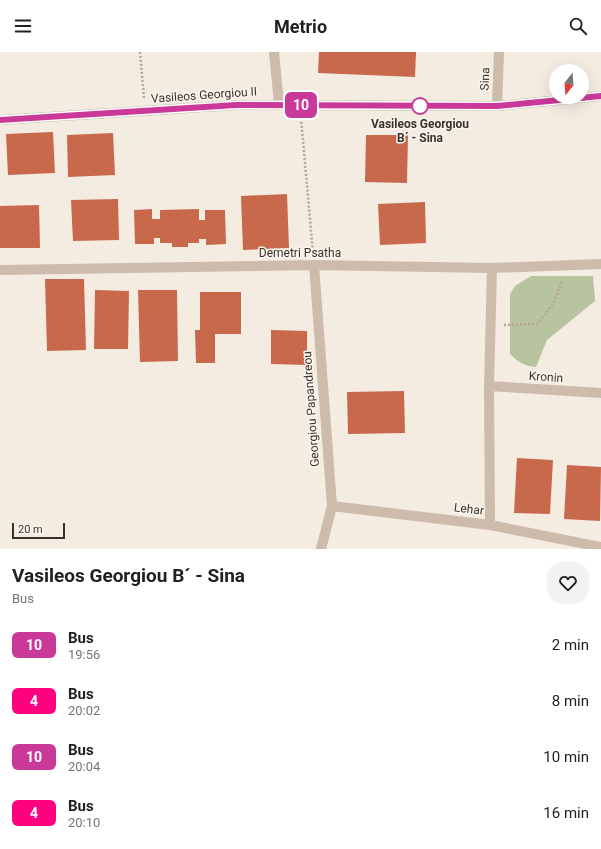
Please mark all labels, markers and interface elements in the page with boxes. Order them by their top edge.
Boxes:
icon: menu [12,15,34,37]
icon: search [567,15,589,37]
text: Metrio [274,16,327,37]
north arrow [549,64,589,104]
map controls [549,64,589,104]
street label: Sina [478,67,492,91]
street label: Vasileos Georgiou II [151,84,257,106]
line badge: 10 [283,92,319,118]
text: 10 [293,97,309,113]
marker: Vasileos Georgiou B´ - Sina [411,97,429,115]
place label: Vasileos Georgiou B´ - Sina [371,117,469,145]
street label: Demetri Psatha [259,246,341,260]
street label: Georgiou Papandreou [300,351,322,467]
street label: Kronin [528,369,564,385]
street label: Lehar [453,500,485,518]
scale bar [12,521,65,540]
text: 20 m [18,523,43,536]
button: heart [547,562,589,604]
text: Vasileos Georgiou B´ - Sina [12,564,245,587]
text: Bus [12,591,34,606]
text: Bus [68,629,94,647]
text: 2 min [552,636,589,654]
text: 10 [26,637,42,653]
text: 19:56 [68,647,100,662]
text: Bus [68,685,94,703]
text: 8 min [552,692,589,710]
text: 4 [30,693,38,709]
text: 20:02 [68,703,100,718]
text: Bus [68,741,94,759]
text: 10 min [543,748,589,766]
text: 10 [26,749,42,765]
text: 20:04 [68,759,100,774]
text: Bus [68,797,94,815]
text: 16 min [543,804,589,822]
text: 4 [30,805,38,821]
text: 20:10 [68,815,100,830]

